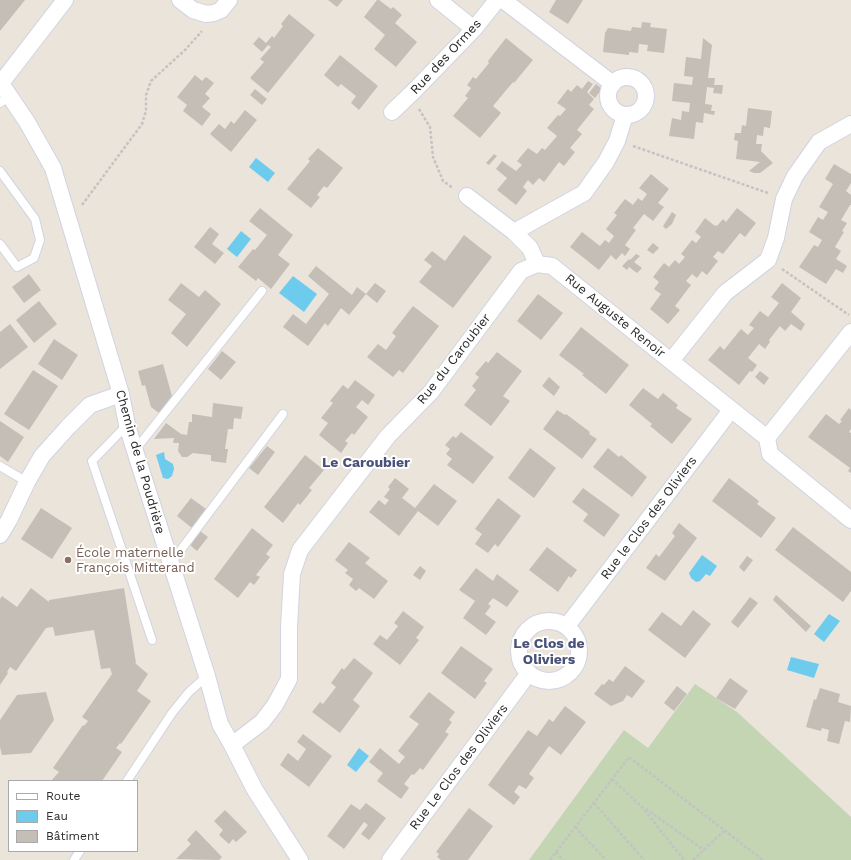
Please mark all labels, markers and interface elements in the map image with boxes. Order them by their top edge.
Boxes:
street label: Rue des Ormes [407,16,485,98]
street label: Rue Auguste Renoir [562,271,668,361]
street label: Rue du Caroubier [414,311,494,407]
street label: Chemin de la Poudrière [112,388,168,536]
street label: Rue le Clos des Oliviers [598,453,700,583]
district label: Le Caroubier [322,455,410,471]
place label: École maternelle François Mitterand [76,545,195,576]
marker: École maternelle François Mitterand [63,555,73,565]
district label: Le Clos de Oliviers [513,636,585,668]
street label: Rue Le Clos des Oliviers [407,701,511,833]
legend [8,780,138,852]
text: Route [46,789,80,803]
text: Eau [46,809,68,823]
text: Bâtiment [46,829,99,843]

